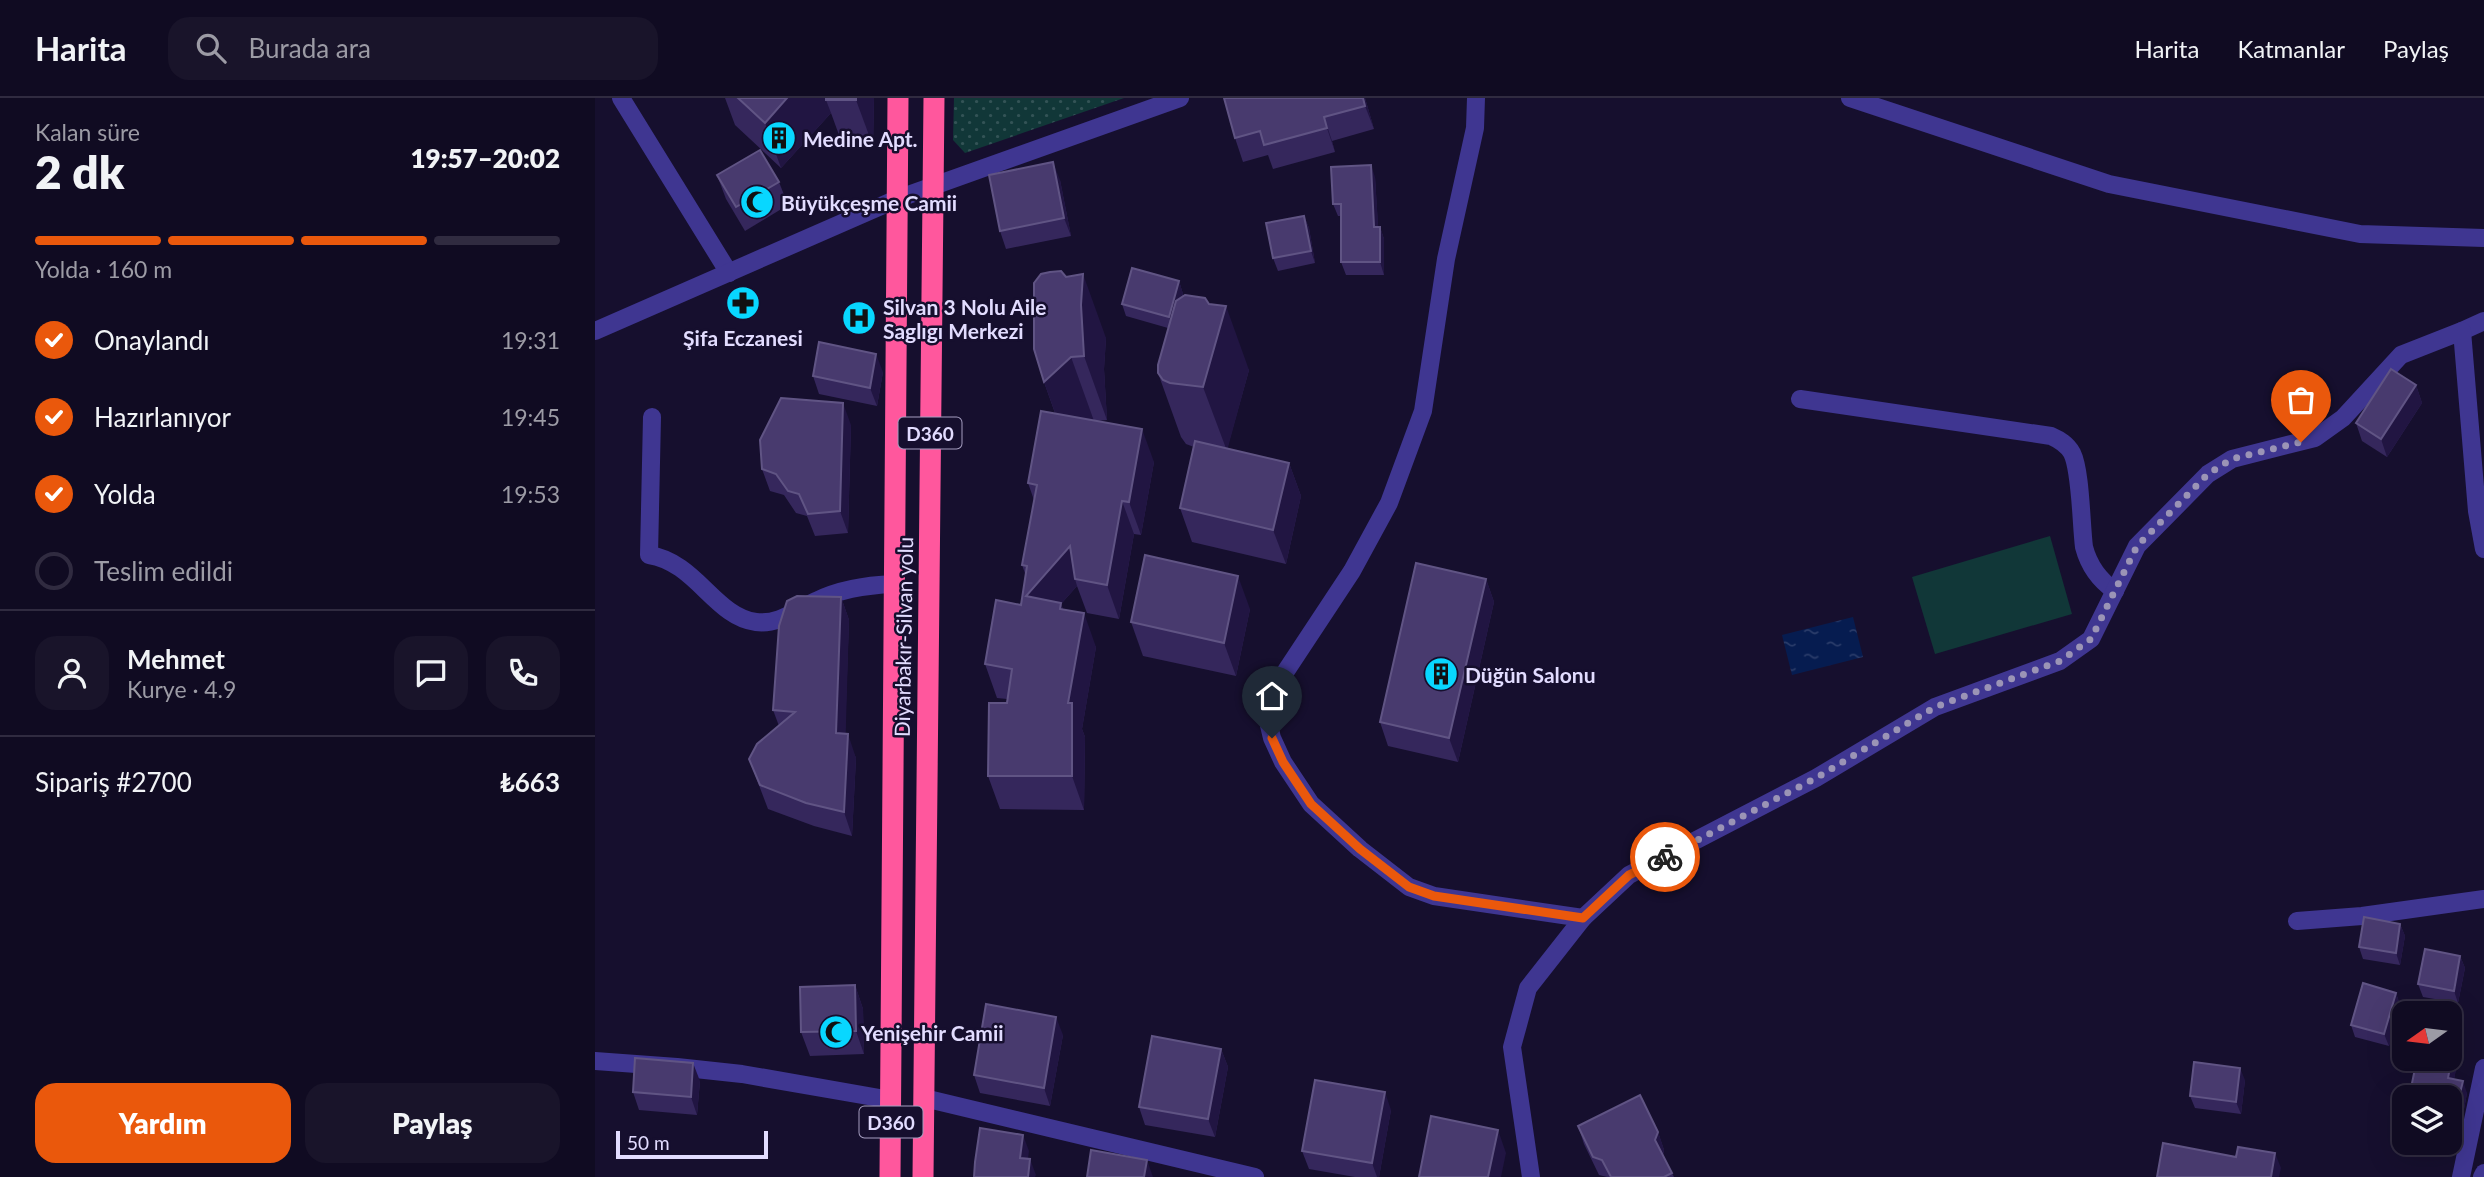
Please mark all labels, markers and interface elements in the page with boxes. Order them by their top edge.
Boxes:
search box [168,17,658,80]
text: Harita [35,28,126,68]
icon: search [192,29,230,67]
text: Burada ara [248,32,371,64]
text: Harita [2134,34,2199,63]
text: Katmanlar [2237,34,2345,63]
text: Paylaş [2383,34,2449,63]
text: Kalan süre [35,118,140,146]
building icon: Medine Apt. [760,119,798,157]
place label: Medine Apt. [803,126,918,151]
text: 19:57–20:02 [410,142,560,174]
text: 2 dk [35,144,124,199]
mosque icon: Büyükçeşme Camii [738,183,776,221]
place label: Büyükçeşme Camii [781,190,957,215]
text: Yolda · 160 m [35,255,172,283]
pharmacy icon: Şifa Eczanesi [724,284,762,322]
place label: Silvan 3 Nolu Aile Saglıgı Merkezi [883,294,1046,343]
hospital icon: Silvan 3 Nolu Aile Saglıgı Merkezi [840,299,878,337]
icon: check [35,321,73,359]
text: Onaylandı [94,324,209,356]
place label: Şifa Eczanesi [683,325,803,350]
text: 19:31 [501,326,560,354]
pin [2271,370,2331,442]
icon: bag [2282,381,2320,419]
icon: check [35,398,73,436]
text: Hazırlanıyor [94,401,231,433]
text: 19:45 [501,403,560,431]
road number: D360 [899,418,961,448]
icon: check [35,475,73,513]
text: Yolda [94,478,156,510]
text: 19:53 [501,480,560,508]
street label: Diyarbakır-Silvan yolu [889,537,917,737]
text: Teslim edildi [94,555,233,587]
button: person [35,636,109,710]
button: chat [394,636,468,710]
button: phone [486,636,560,710]
text: Mehmet [127,643,225,675]
building icon: Düğün Salonu [1422,655,1460,693]
place label: Düğün Salonu [1465,662,1596,687]
pin [1242,666,1302,738]
text: Kurye · 4.9 [127,675,236,703]
icon: home [1253,677,1291,715]
text: Sipariş #2700 [35,766,192,798]
text: ₺663 [500,766,560,798]
courier [1630,822,1700,892]
icon: bike [1646,838,1684,876]
north arrow [2392,1001,2462,1071]
map controls [2392,1001,2462,1155]
mosque icon: Yenişehir Camii [817,1013,855,1051]
place label: Yenişehir Camii [860,1020,1004,1045]
button: Yardım [35,1083,291,1163]
button: Paylaş [305,1083,560,1163]
button: layers [2392,1085,2462,1155]
road number: D360 [859,1106,923,1138]
scale bar [616,1128,768,1160]
text: 50 m [627,1131,670,1154]

